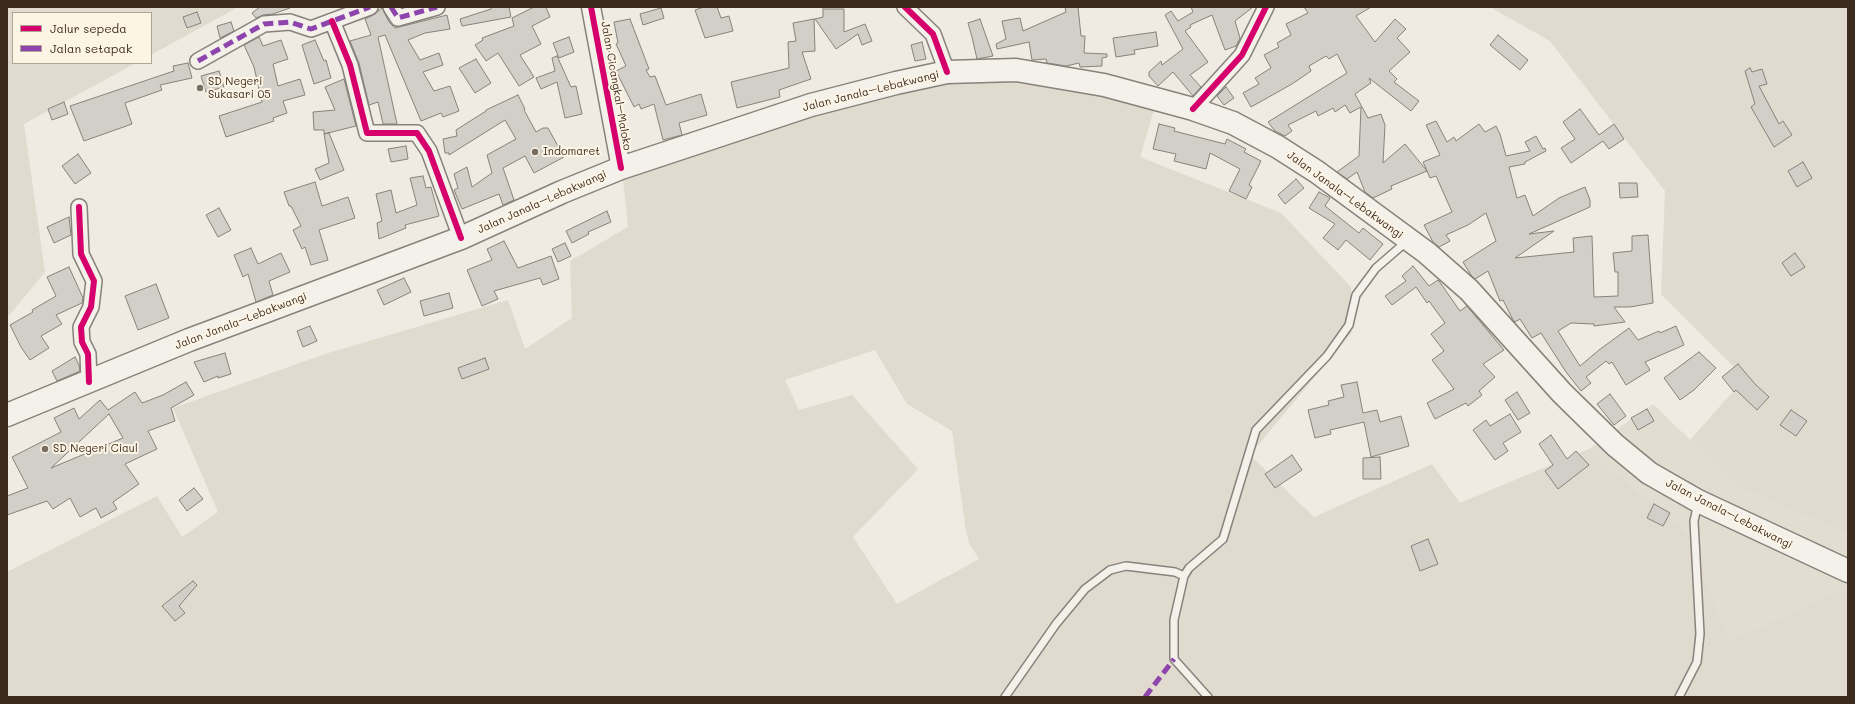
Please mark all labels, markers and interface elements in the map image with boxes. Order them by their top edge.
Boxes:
legend [12,12,152,64]
text: Jalur sepeda [50,20,127,36]
street label: Jalan Cicangkal–Maloko [598,20,634,152]
text: Jalan setapak [50,40,132,56]
street label: Jalan Janala–Lebakwangi [801,68,941,114]
place label: SD Negeri Sukasari 05 [208,75,271,101]
marker: SD Negeri Sukasari 05 [195,83,205,93]
place label: Indomaret [543,145,600,159]
marker: Indomaret [530,147,540,157]
street label: Jalan Janala–Lebakwangi [1284,148,1406,242]
street label: Jalan Janala–Lebakwangi [475,167,609,237]
street label: Jalan Janala–Lebakwangi [173,290,309,352]
place label: SD Negeri Ciaul [53,442,138,456]
marker: SD Negeri Ciaul [40,444,50,454]
street label: Jalan Janala–Lebakwangi [1664,476,1794,552]

